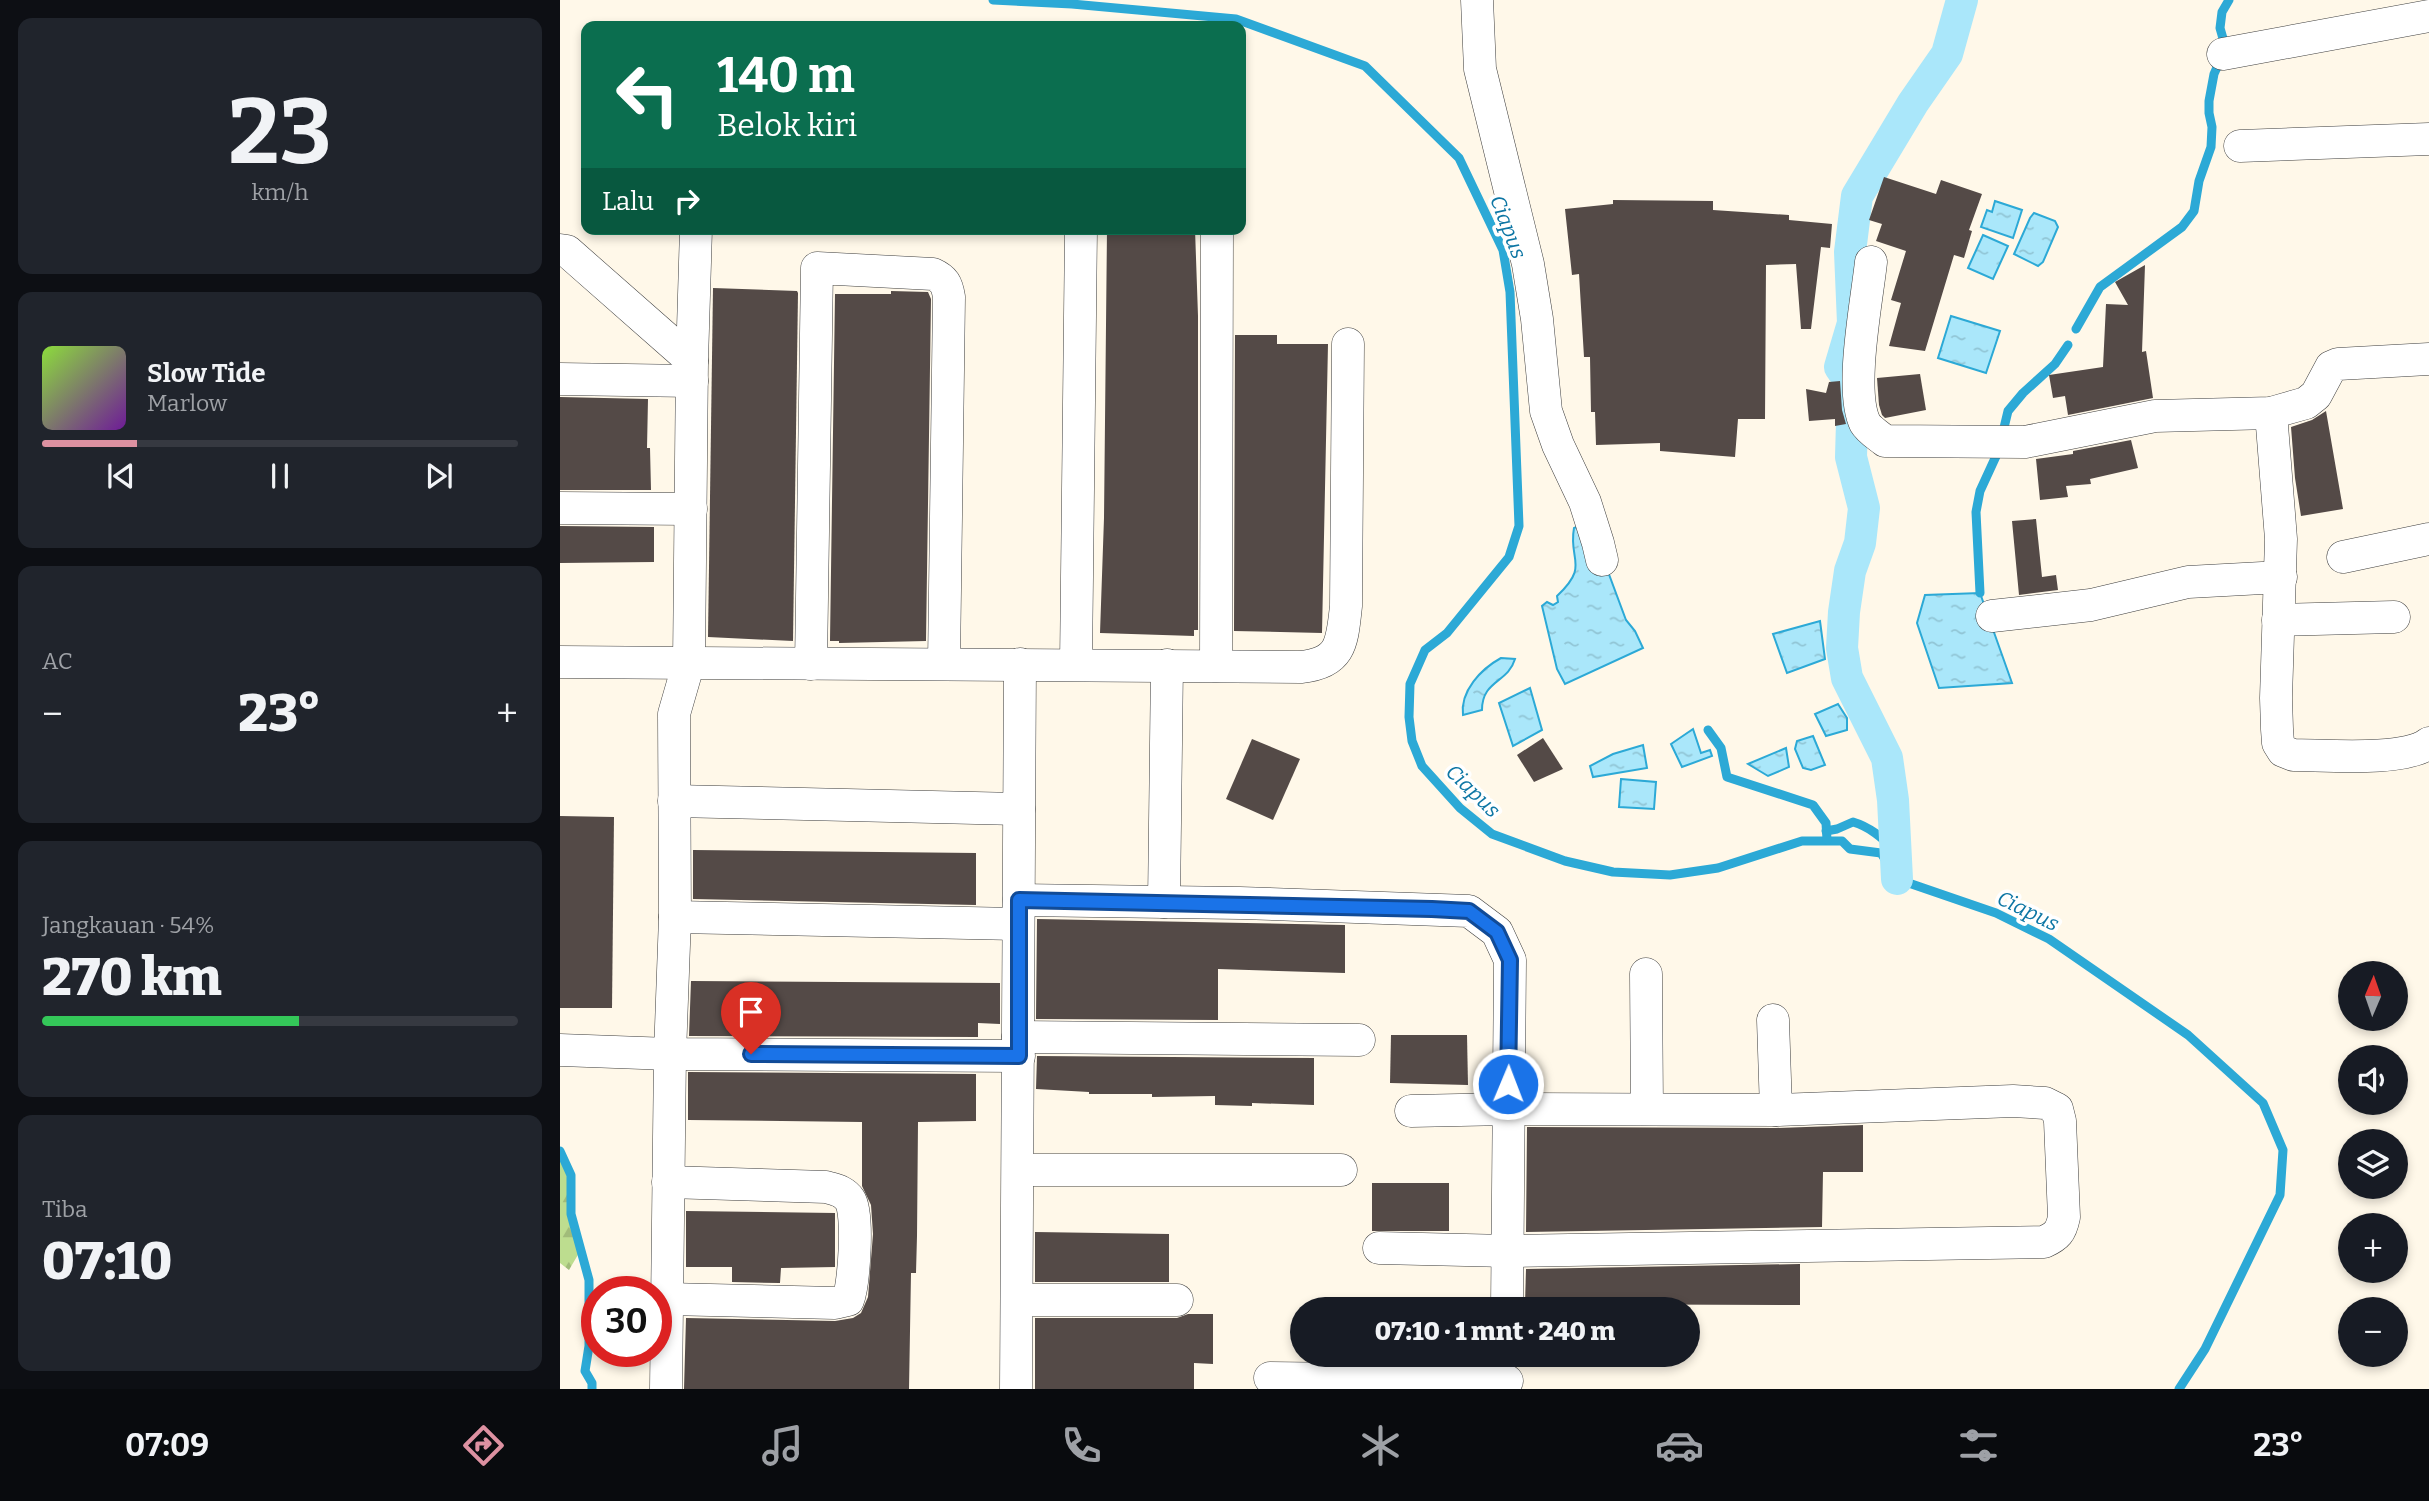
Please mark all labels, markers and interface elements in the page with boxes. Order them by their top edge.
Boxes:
text: 140 m [717,46,855,105]
icon: left [602,49,693,140]
text: 23 [228,78,332,187]
text: Belok kiri [717,106,857,144]
text: km/h [252,178,308,206]
icon: right [668,182,706,220]
text: Lalu [602,186,654,217]
water label: Ciapus [1484,192,1532,262]
text: Slow Tide [147,358,266,389]
text: Marlow [147,389,227,417]
icon: previous [102,457,140,495]
icon: pause [261,457,299,495]
icon: next [420,457,458,495]
text: AC [42,647,73,675]
text: 23° [238,682,321,745]
text: − [42,691,63,737]
text: + [496,691,518,737]
water label: Ciapus [1440,759,1506,823]
water label: Ciapus [1993,885,2063,937]
text: Jangkauan · 54% [42,911,214,939]
text: 270 km [42,946,222,1009]
north arrow [2338,961,2408,1031]
map controls [2338,961,2408,1367]
pin [721,982,781,1054]
icon: arrive [732,993,770,1031]
button: sound [2338,1045,2408,1115]
position arrow [1471,1047,1545,1121]
button: layers [2338,1129,2408,1199]
text: Tiba [42,1195,88,1223]
button: + [2338,1213,2408,1283]
text: 07:10 [42,1230,172,1293]
speed limit sign: 30 [581,1276,672,1367]
button: − [2338,1297,2408,1367]
text: 07:10 · 1 mnt · 240 m [1375,1316,1615,1347]
icon: directions [459,1421,508,1470]
icon: music [758,1421,807,1470]
icon: phone [1057,1421,1106,1470]
icon: climate [1356,1421,1405,1470]
icon: car [1655,1421,1704,1470]
icon: filters [1954,1421,2003,1470]
text: 07:09 [125,1426,209,1464]
text: 23° [2253,1426,2304,1464]

